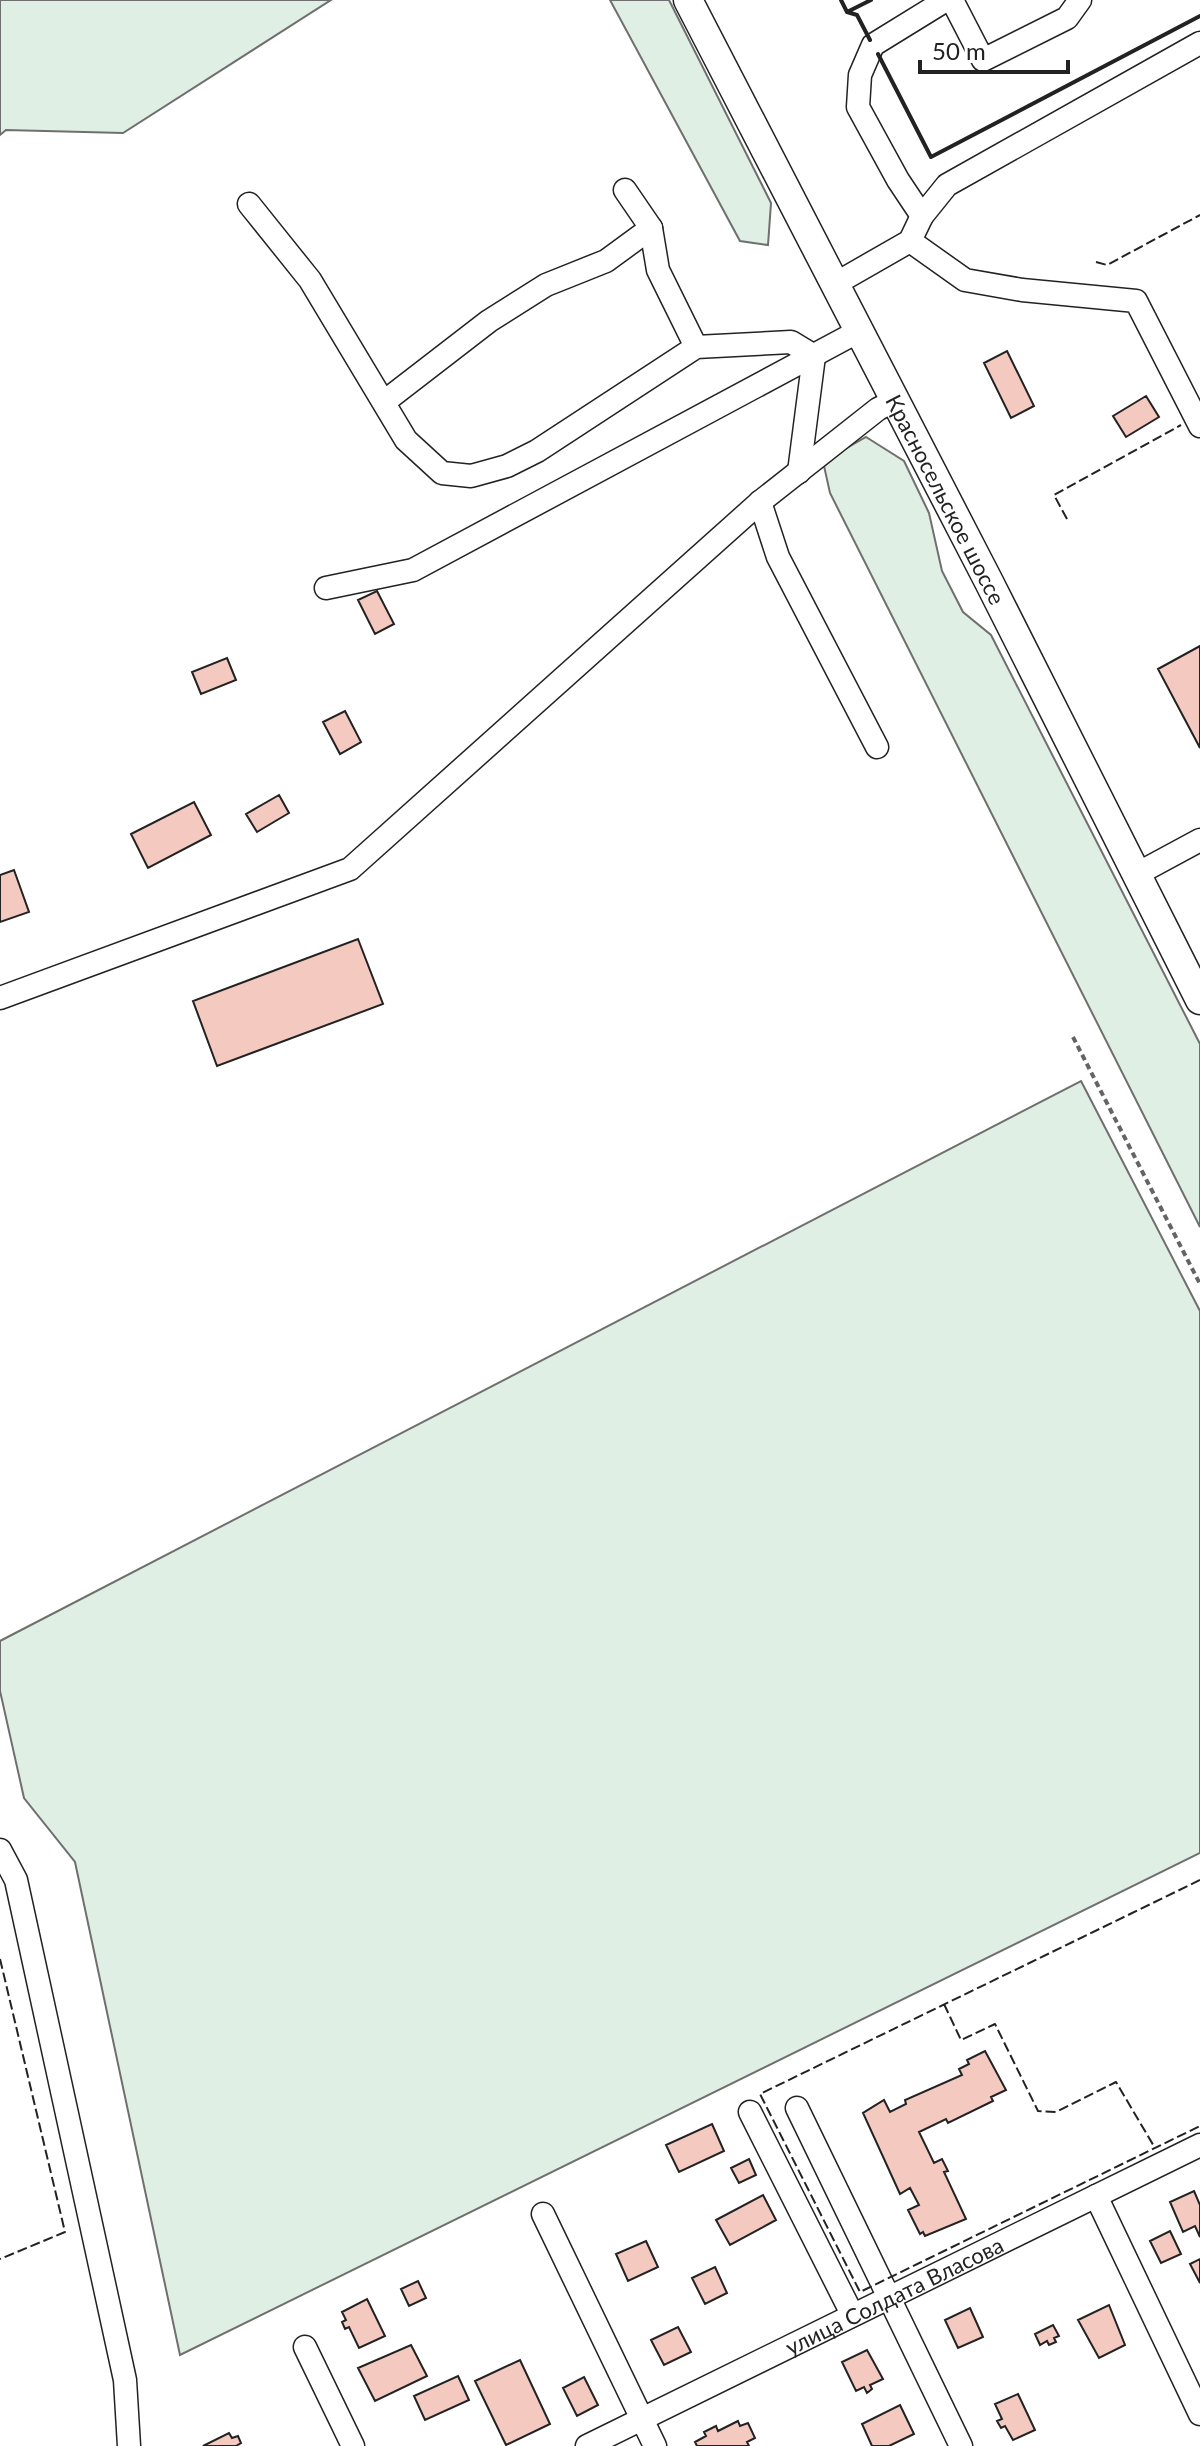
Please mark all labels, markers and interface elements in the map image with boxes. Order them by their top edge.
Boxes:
scale bar [920,24,1068,74]
text: 50 m [932,36,986,65]
street label: Красносельское шоссе [881,390,1011,609]
street label: улица Солдата Власова [781,2230,1007,2360]

